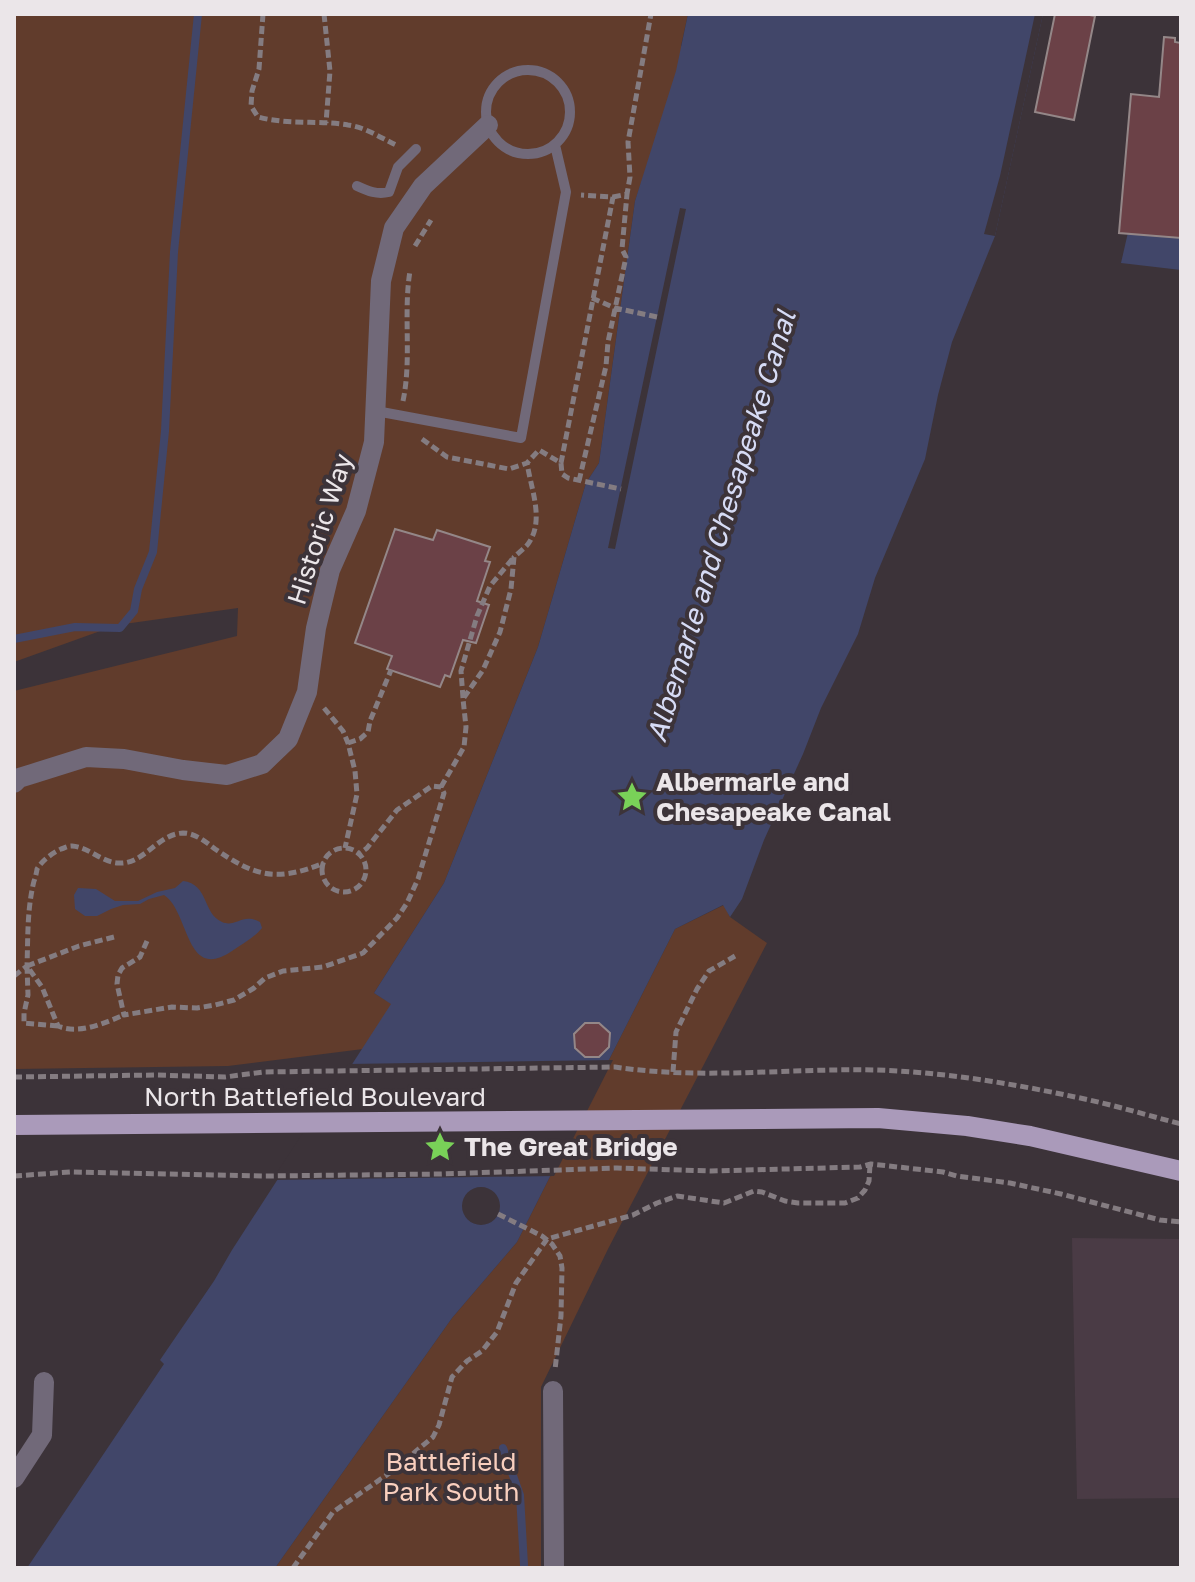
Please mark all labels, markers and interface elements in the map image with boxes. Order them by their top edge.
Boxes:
water label: Albemarle and Chesapeake Canal [639,305,802,745]
street label: Historic Way [281,449,359,608]
place label: Albermarle and Chesapeake Canal [656,766,891,827]
place icon: Albermarle and Chesapeake Canal [615,780,649,814]
street label: North Battlefield Boulevard [144,1081,486,1112]
place icon: The Great Bridge [423,1130,457,1164]
place label: The Great Bridge [464,1131,678,1162]
park label: Battlefield Park South [382,1446,520,1507]

